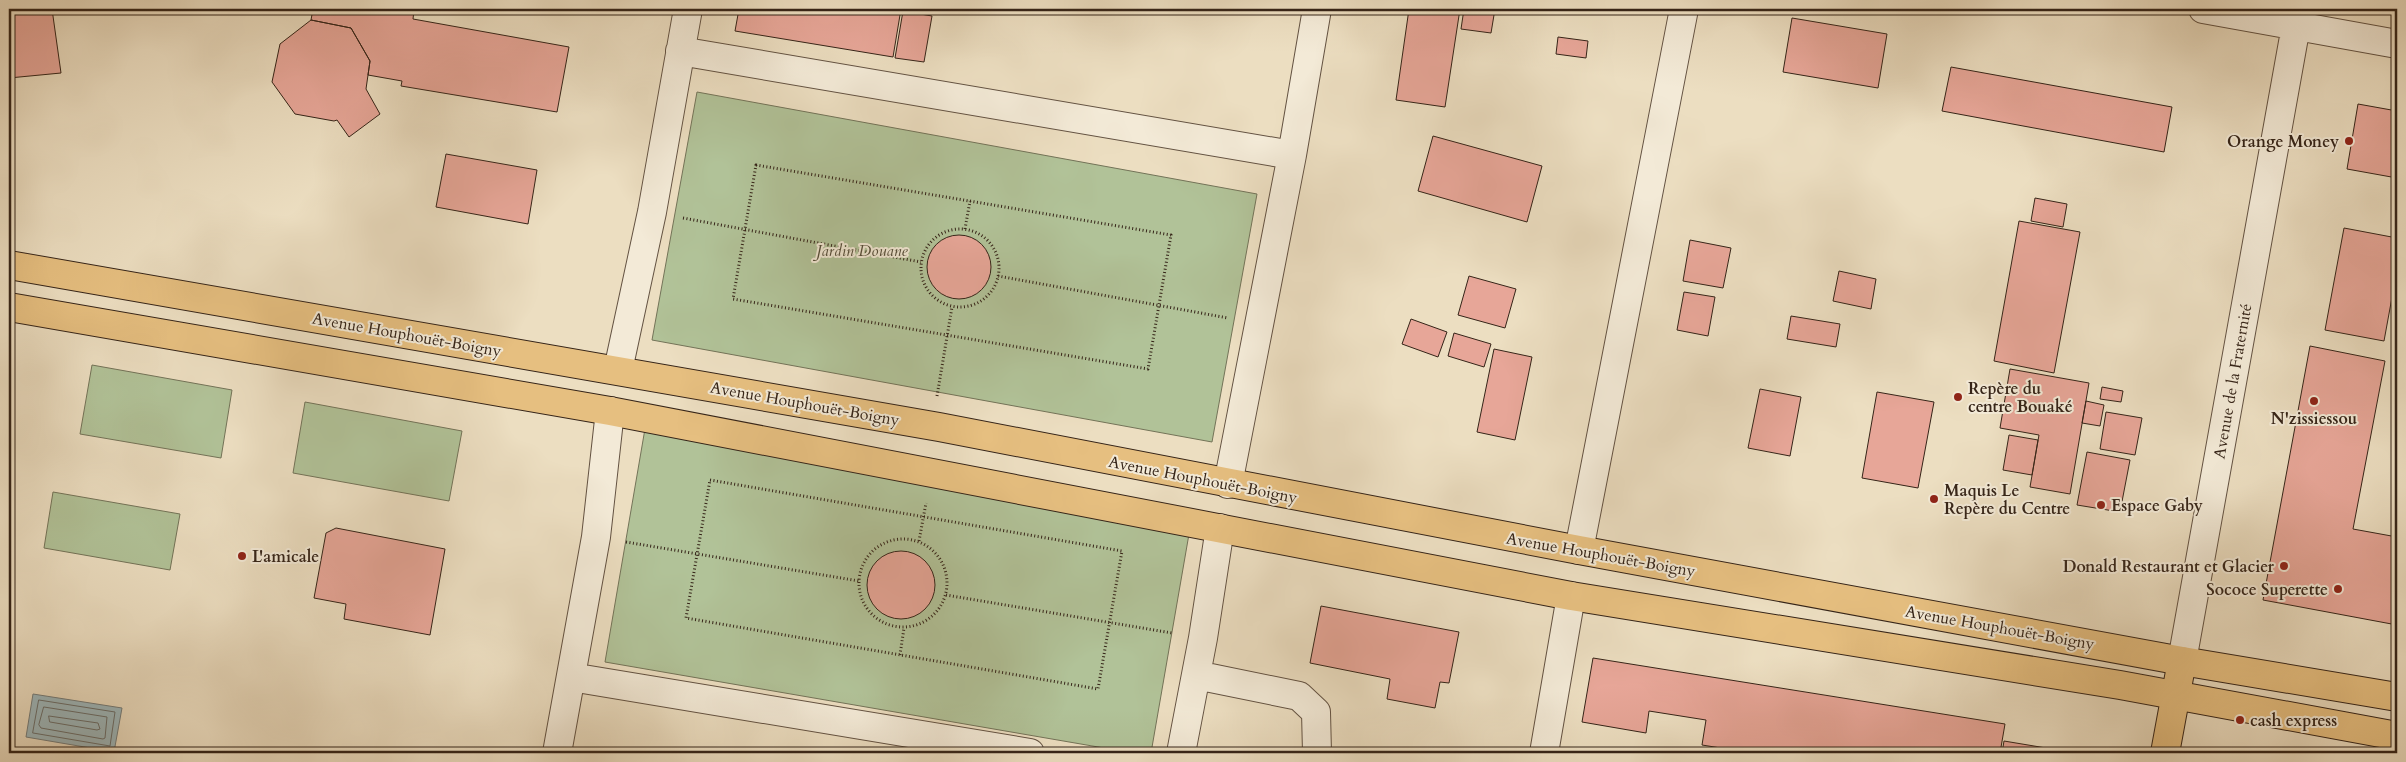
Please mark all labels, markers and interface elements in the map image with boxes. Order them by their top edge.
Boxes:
place label: Orange Money [2227,131,2339,153]
marker: Orange Money [2343,135,2355,147]
park label: Jardin Douane [812,240,909,262]
street label: Avenue de la Fraternité [2208,302,2257,461]
street label: Avenue Houphouët-Boigny [311,308,504,363]
street label: Avenue Houphouët-Boigny [709,377,902,432]
place label: Repère du centre Bouaké [1968,378,2073,418]
marker: Repère du centre Bouaké [1952,391,1964,403]
marker: N'zissiessou [2308,395,2320,407]
place label: N'zissiessou [2271,408,2357,430]
street label: Avenue Houphouët-Boigny [1107,451,1300,509]
place label: Maquis Le Repère du Centre [1944,480,2070,520]
marker: Maquis Le Repère du Centre [1928,493,1940,505]
place label: Espace Gaby [2111,495,2203,517]
marker: Espace Gaby [2095,499,2107,511]
street label: Avenue Houphouët-Boigny [1505,528,1698,583]
place label: L'amicale [252,546,319,568]
marker: L'amicale [236,550,248,562]
place label: Donald Restaurant et Glacier [2063,556,2275,578]
marker: Donald Restaurant et Glacier [2278,560,2290,572]
place label: Sococe Superette [2206,579,2328,601]
marker: Sococe Superette [2332,583,2344,595]
street label: Avenue Houphouët-Boigny [1904,601,2097,656]
place label: cash express [2250,710,2337,732]
marker: cash express [2234,714,2246,726]

